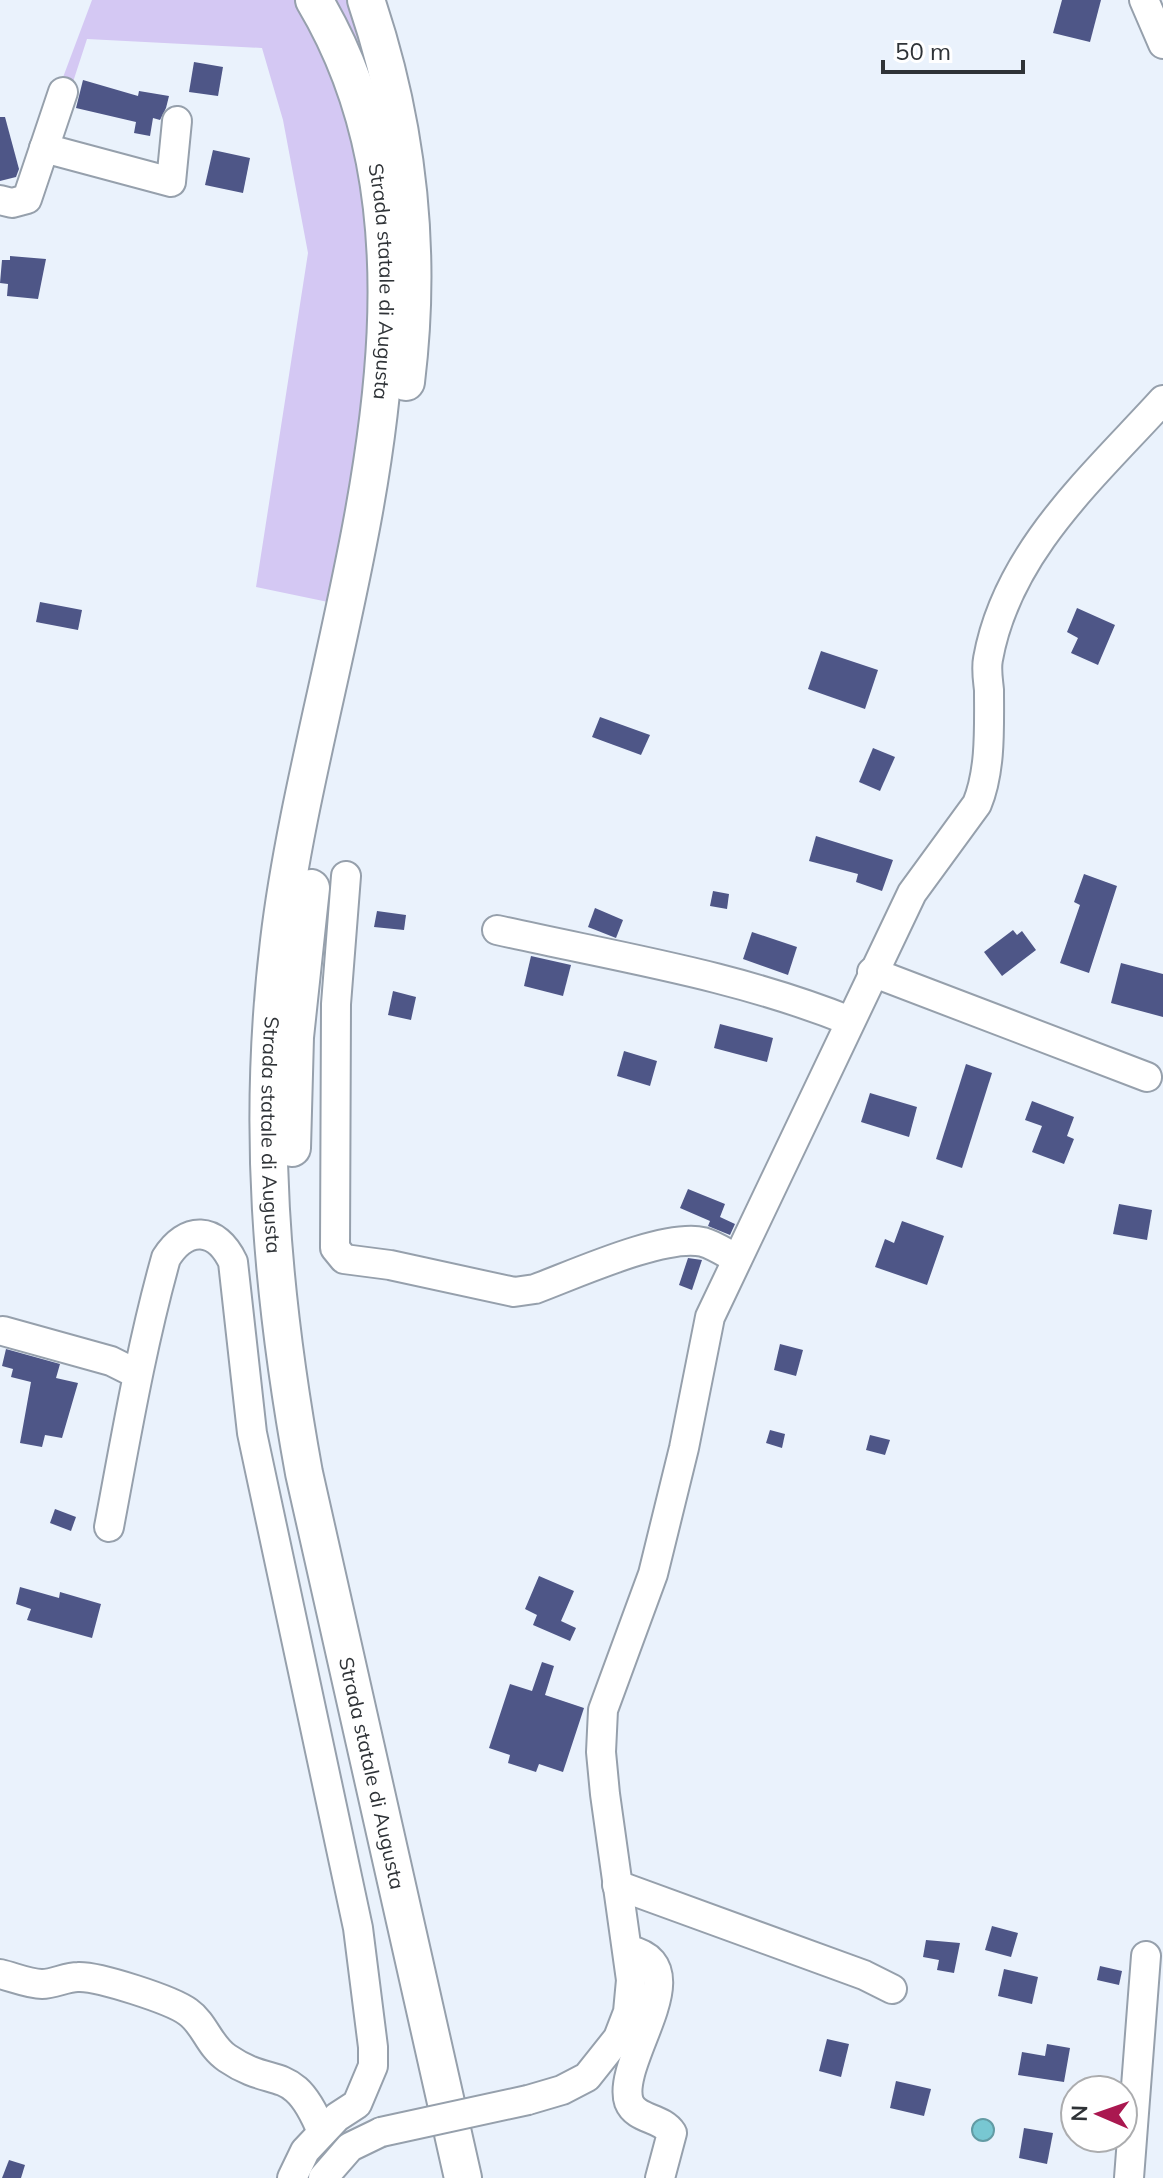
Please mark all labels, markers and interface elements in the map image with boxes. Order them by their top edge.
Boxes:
scale bar [883,24,1023,74]
text: 50 m [895,36,951,66]
street label: Strada statale di Augusta [363,161,400,401]
street label: Strada statale di Augusta [256,1016,287,1254]
street label: Strada statale di Augusta [334,1655,410,1892]
north arrow [1059,2074,1139,2154]
text: N [1065,2105,1093,2122]

